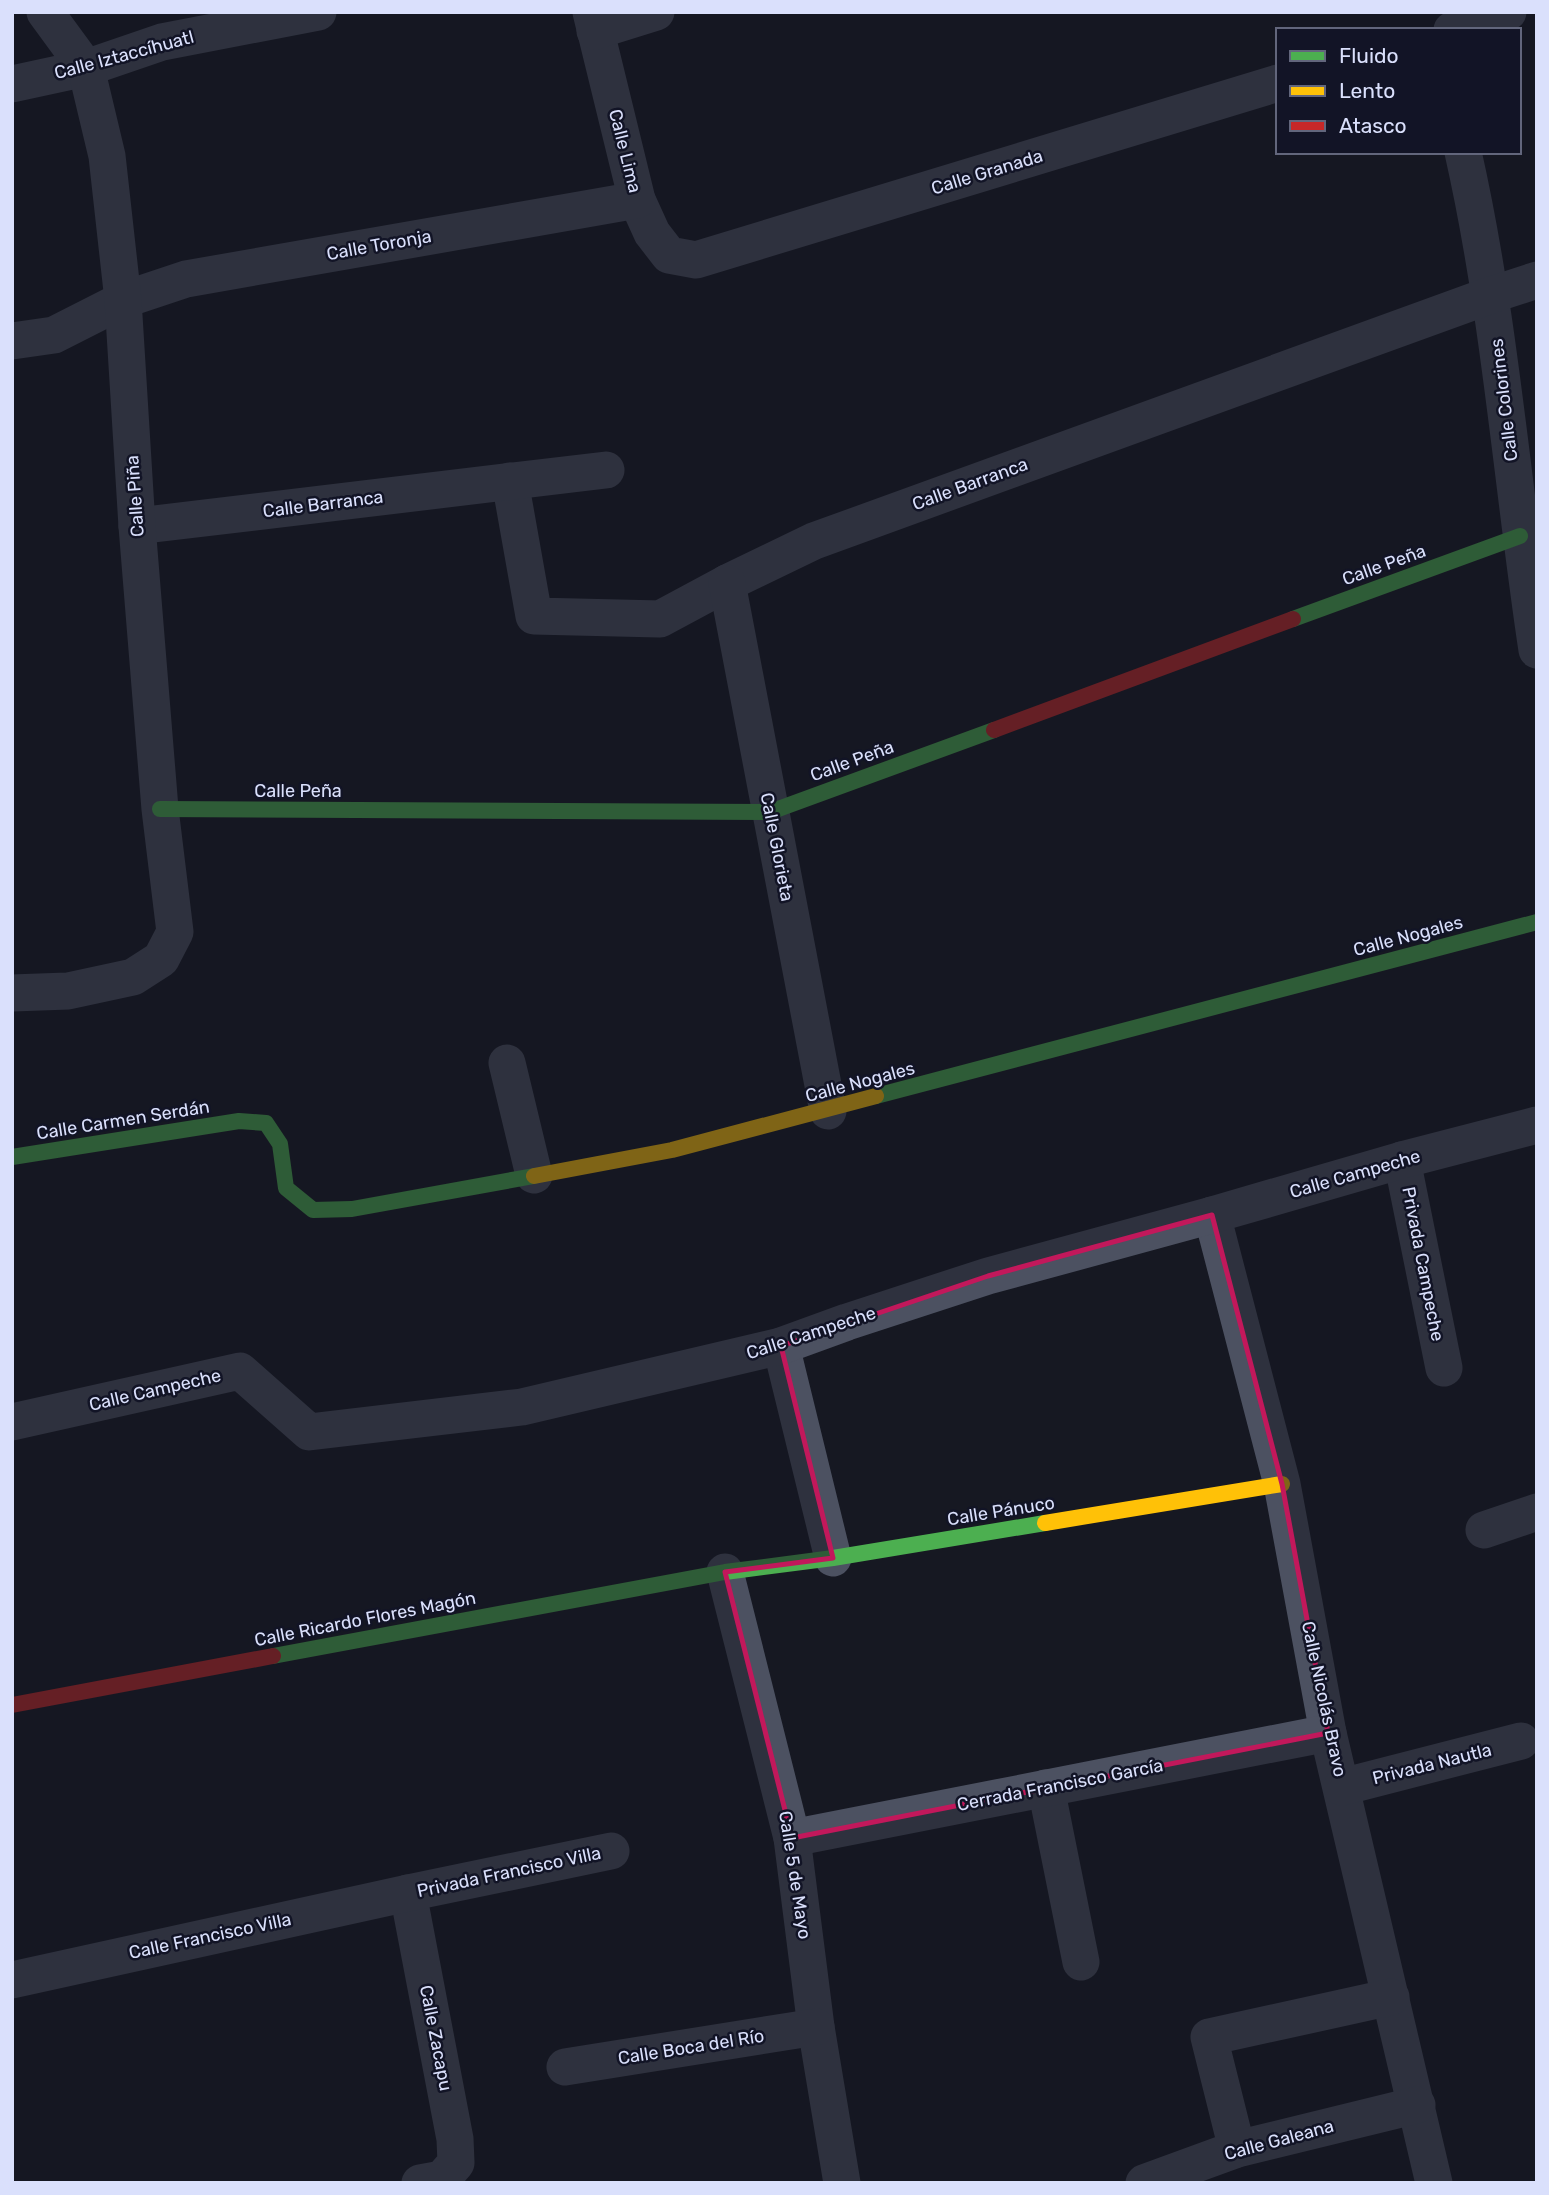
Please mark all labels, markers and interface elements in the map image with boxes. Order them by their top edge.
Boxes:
street label: Calle Iztaccíhuatl [52,26,196,84]
legend [1276,28,1521,154]
text: Fluido [1339,43,1399,68]
text: Lento [1339,78,1395,103]
street label: Calle Lima [604,107,646,195]
text: Atasco [1339,113,1407,138]
street label: Calle Granada [929,145,1045,199]
street label: Calle Toronja [325,225,433,265]
street label: Calle Colorines [1486,337,1522,463]
street label: Calle Barranca [909,453,1031,515]
street label: Calle Piña [121,454,149,538]
street label: Calle Barranca [261,486,385,522]
street label: Calle Peña [1339,540,1429,590]
street label: Calle Peña [807,736,897,786]
street label: Calle Peña [254,780,342,802]
street label: Calle Glorieta [756,791,798,903]
street label: Calle Nogales [1351,911,1465,961]
street label: Calle Nogales [803,1057,917,1107]
street label: Calle Carmen Serdán [35,1095,211,1145]
street label: Calle Campeche [1287,1145,1423,1203]
street label: Privada Campeche [1397,1185,1449,1343]
street label: Calle Campeche [743,1302,879,1364]
street label: Calle Campeche [87,1364,223,1416]
street label: Calle Pánuco [946,1492,1056,1530]
street label: Calle Ricardo Flores Magón [252,1587,478,1651]
street label: Calle Nicolás Bravo [1297,1619,1351,1779]
street label: Privada Nautla [1370,1739,1494,1789]
street label: Cerrada Francisco García [955,1754,1165,1816]
street label: Calle 5 de Mayo [774,1809,816,1941]
street label: Privada Francisco Villa [415,1842,603,1902]
street label: Calle Francisco Villa [127,1908,293,1964]
street label: Calle Zacapu [415,1983,457,2093]
street label: Calle Boca del Río [616,2025,766,2069]
street label: Calle Galeana [1222,2115,1336,2165]

